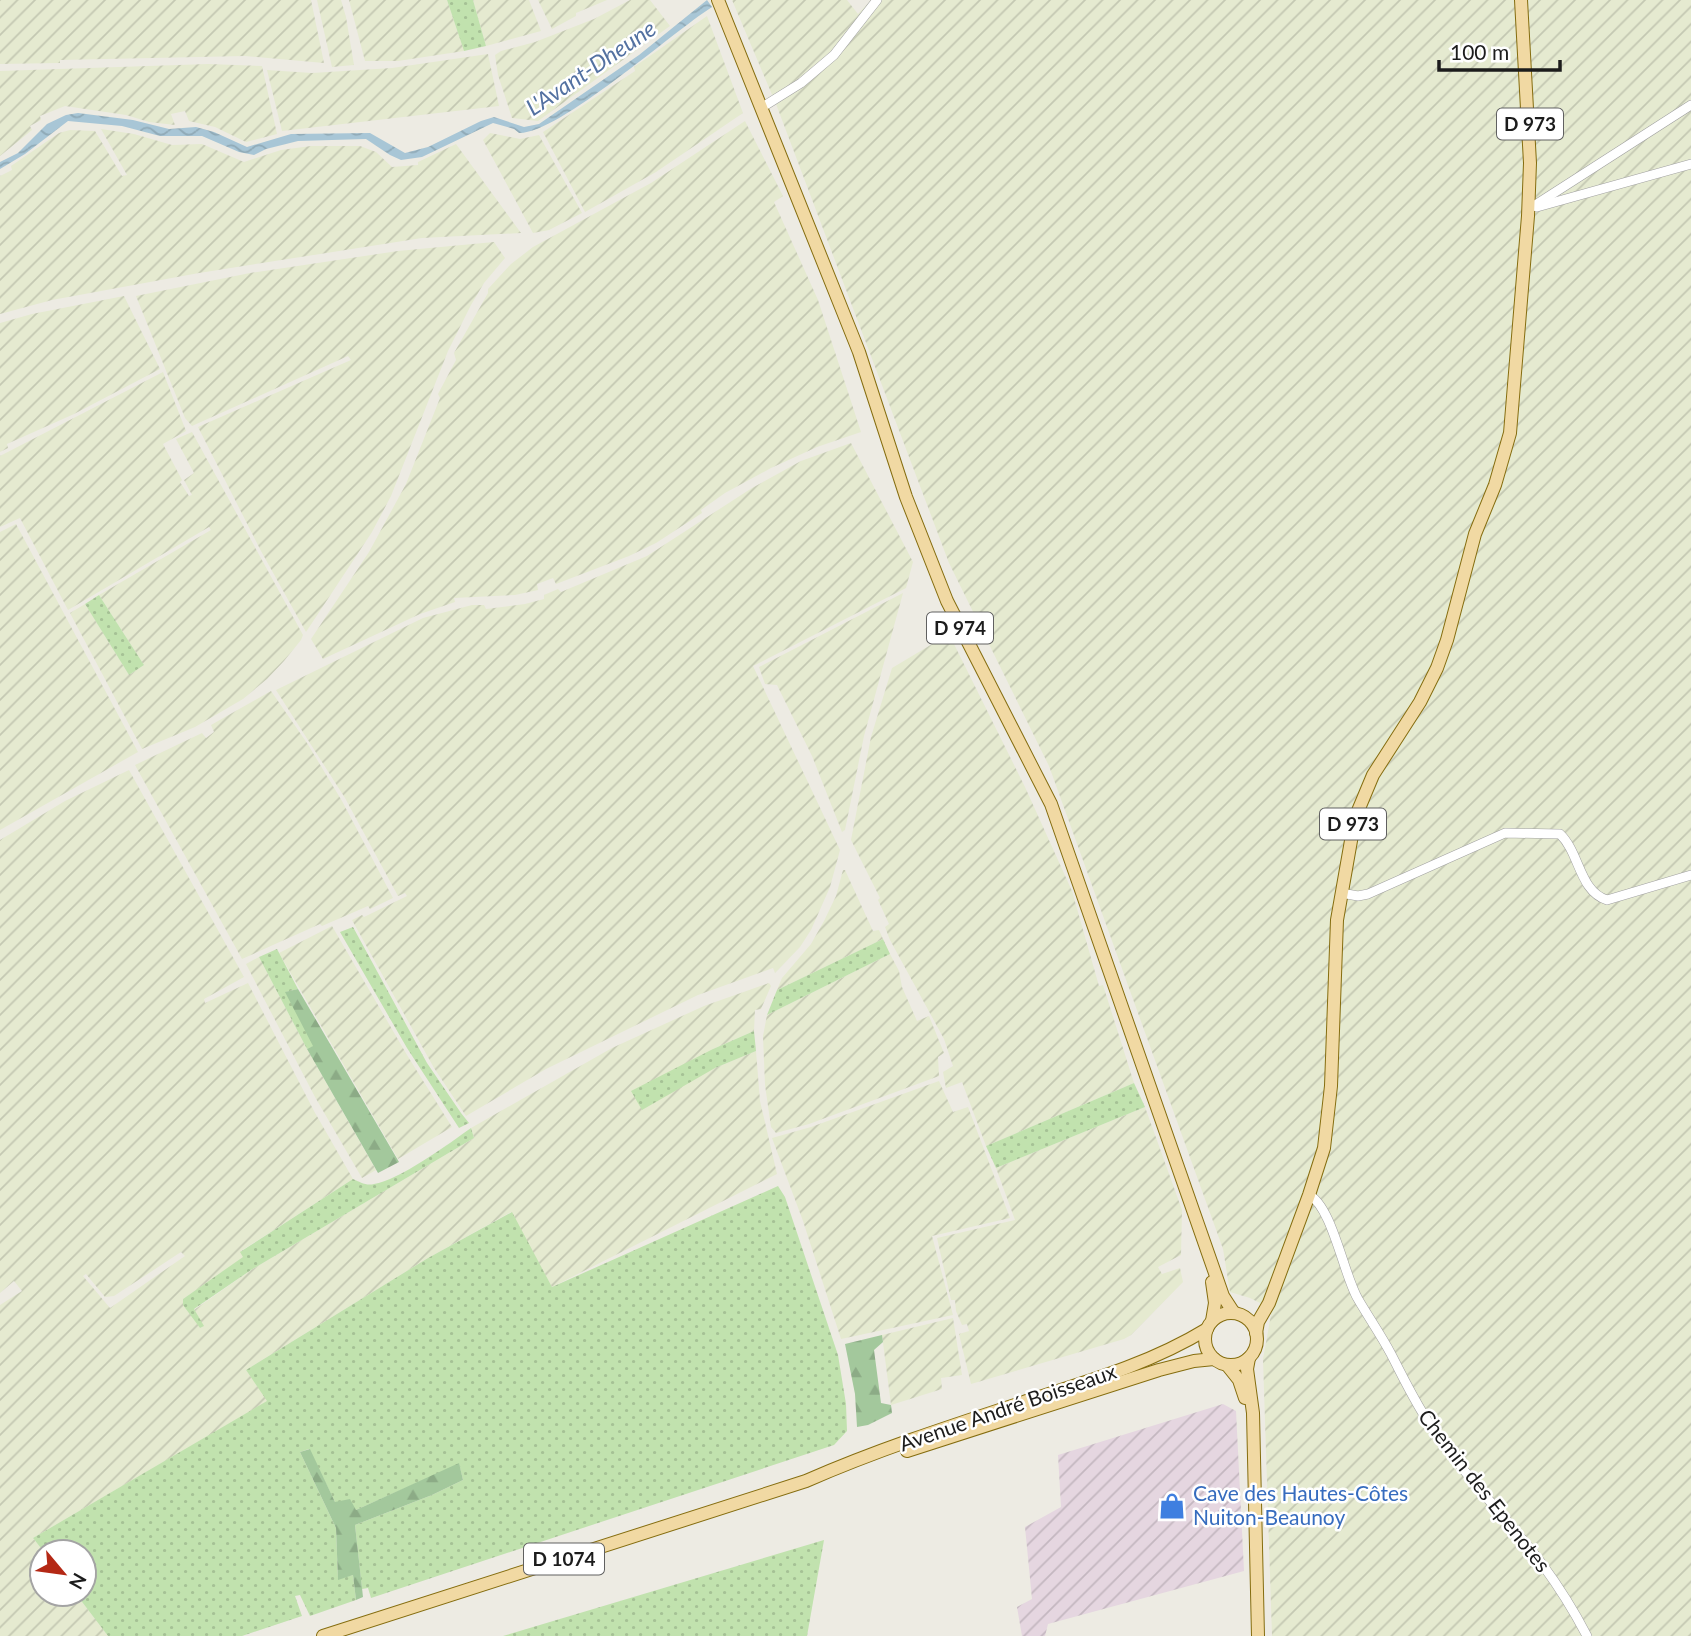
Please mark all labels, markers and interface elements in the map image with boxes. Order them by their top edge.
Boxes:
water label: L'Avant-Dheune [520,13,661,121]
scale bar [1439,28,1560,72]
text: 100 m [1450,39,1509,64]
road number: D 973 [1497,108,1563,140]
road number: D 974 [927,612,993,643]
road number: D 973 [1320,808,1386,839]
street label: Avenue André Boisseaux [896,1358,1120,1455]
street label: Chemin des Epenotes [1414,1404,1556,1576]
place label: Cave des Hautes-Côtes Nuiton-Beaunoy [1193,1480,1408,1529]
shop icon: Cave des Hautes-Côtes Nuiton-Beaunoy [1157,1491,1187,1521]
north arrow [28,1538,98,1608]
road number: D 1074 [524,1544,604,1574]
text: N [65,1570,92,1593]

